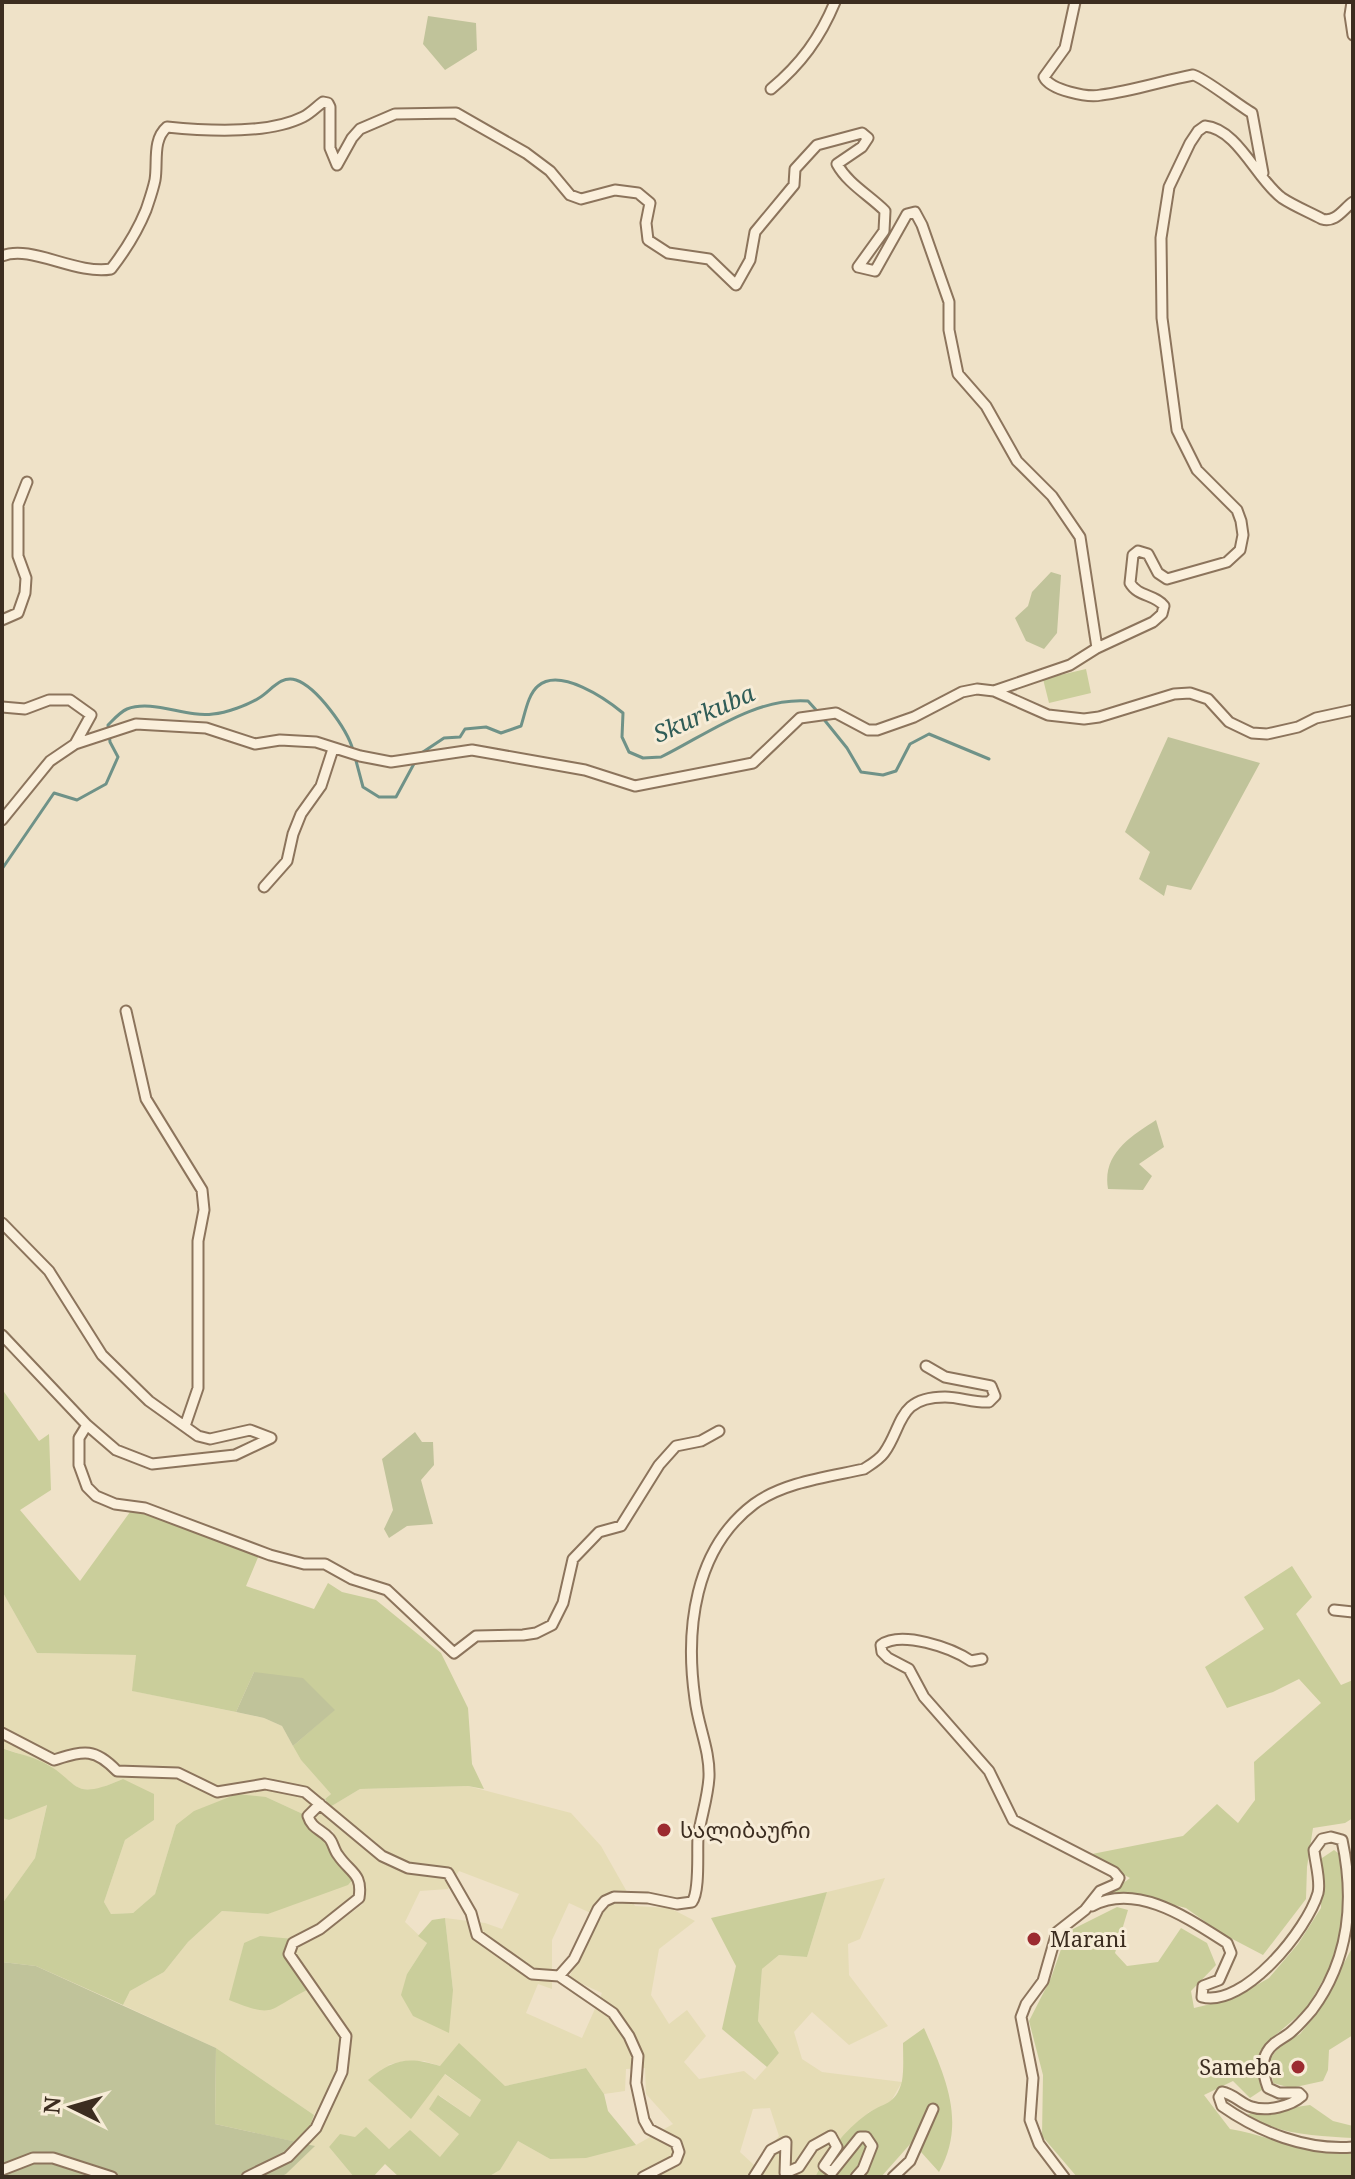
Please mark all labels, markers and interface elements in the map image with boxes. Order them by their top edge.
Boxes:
water label: Skurkuba [647,676,759,750]
place label: სალიბაური [680,1814,811,1844]
marker: სალიბაური [655,1821,673,1839]
place label: Marani [1050,1923,1127,1953]
marker: Marani [1025,1930,1043,1948]
place label: Sameba [1199,2051,1282,2081]
marker: Sameba [1289,2058,1307,2076]
north arrow [32,2067,112,2147]
text: N [35,2095,67,2115]

